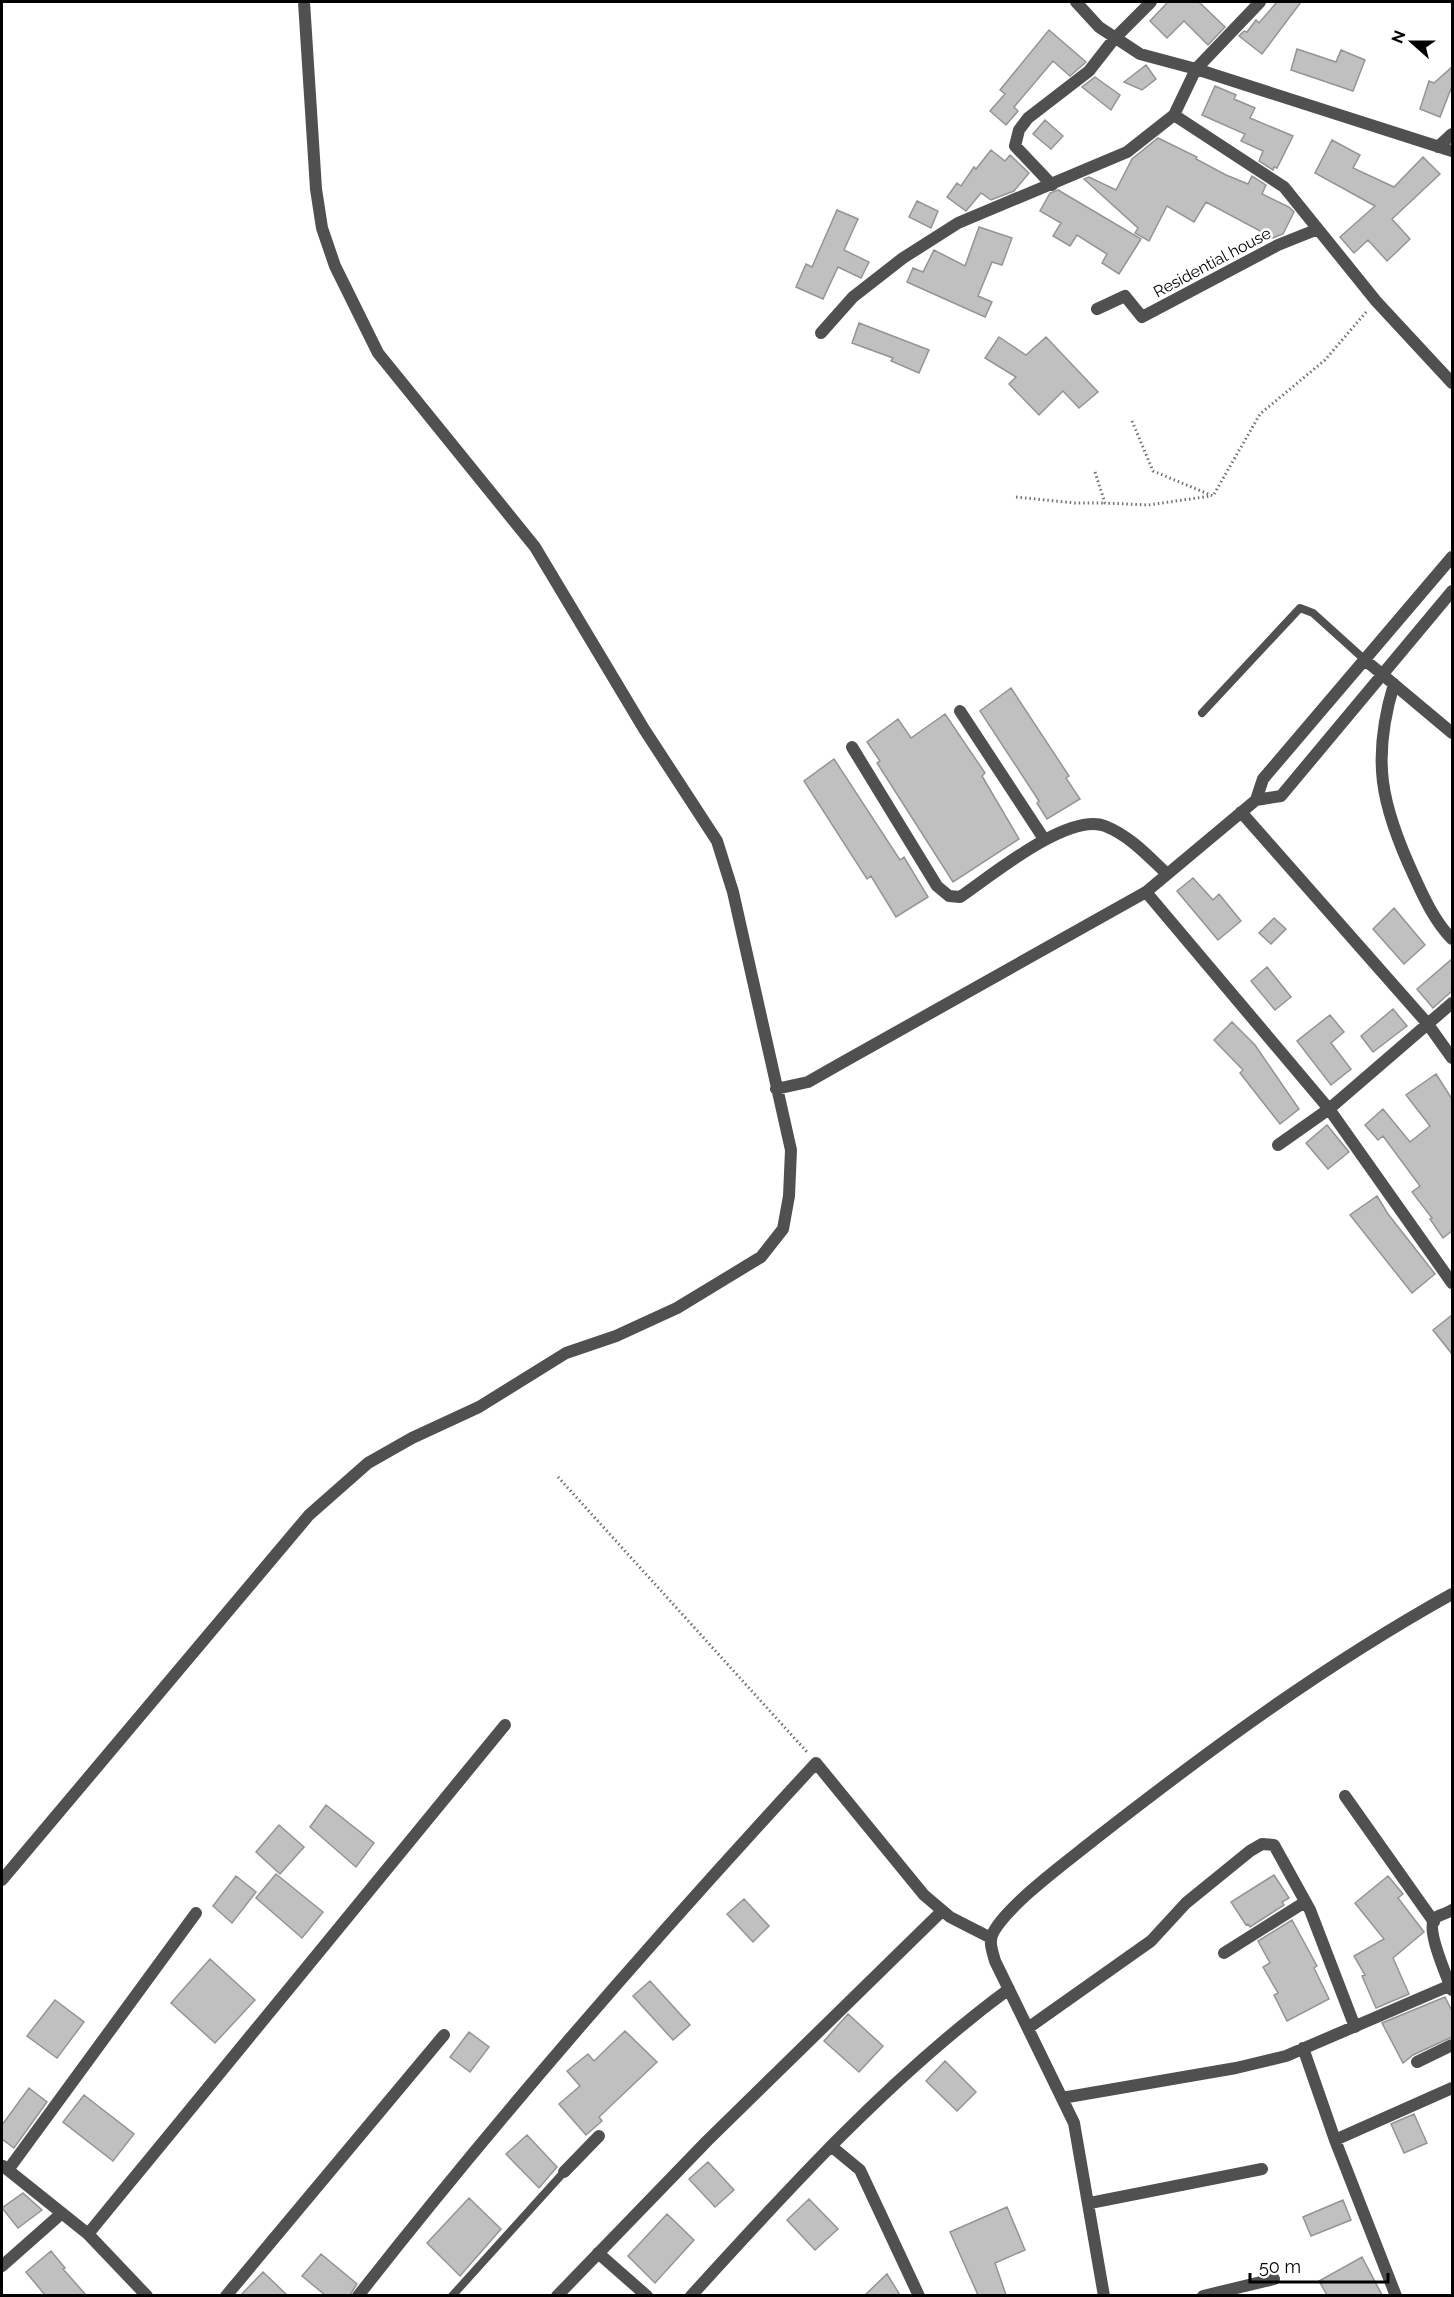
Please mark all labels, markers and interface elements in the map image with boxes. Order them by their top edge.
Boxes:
north arrow [1382,12,1442,72]
text: N [1387,28,1410,46]
street label: Residential house [1150,223,1274,301]
scale bar [1250,2246,1388,2284]
text: 50 m [1259,2256,1301,2277]

